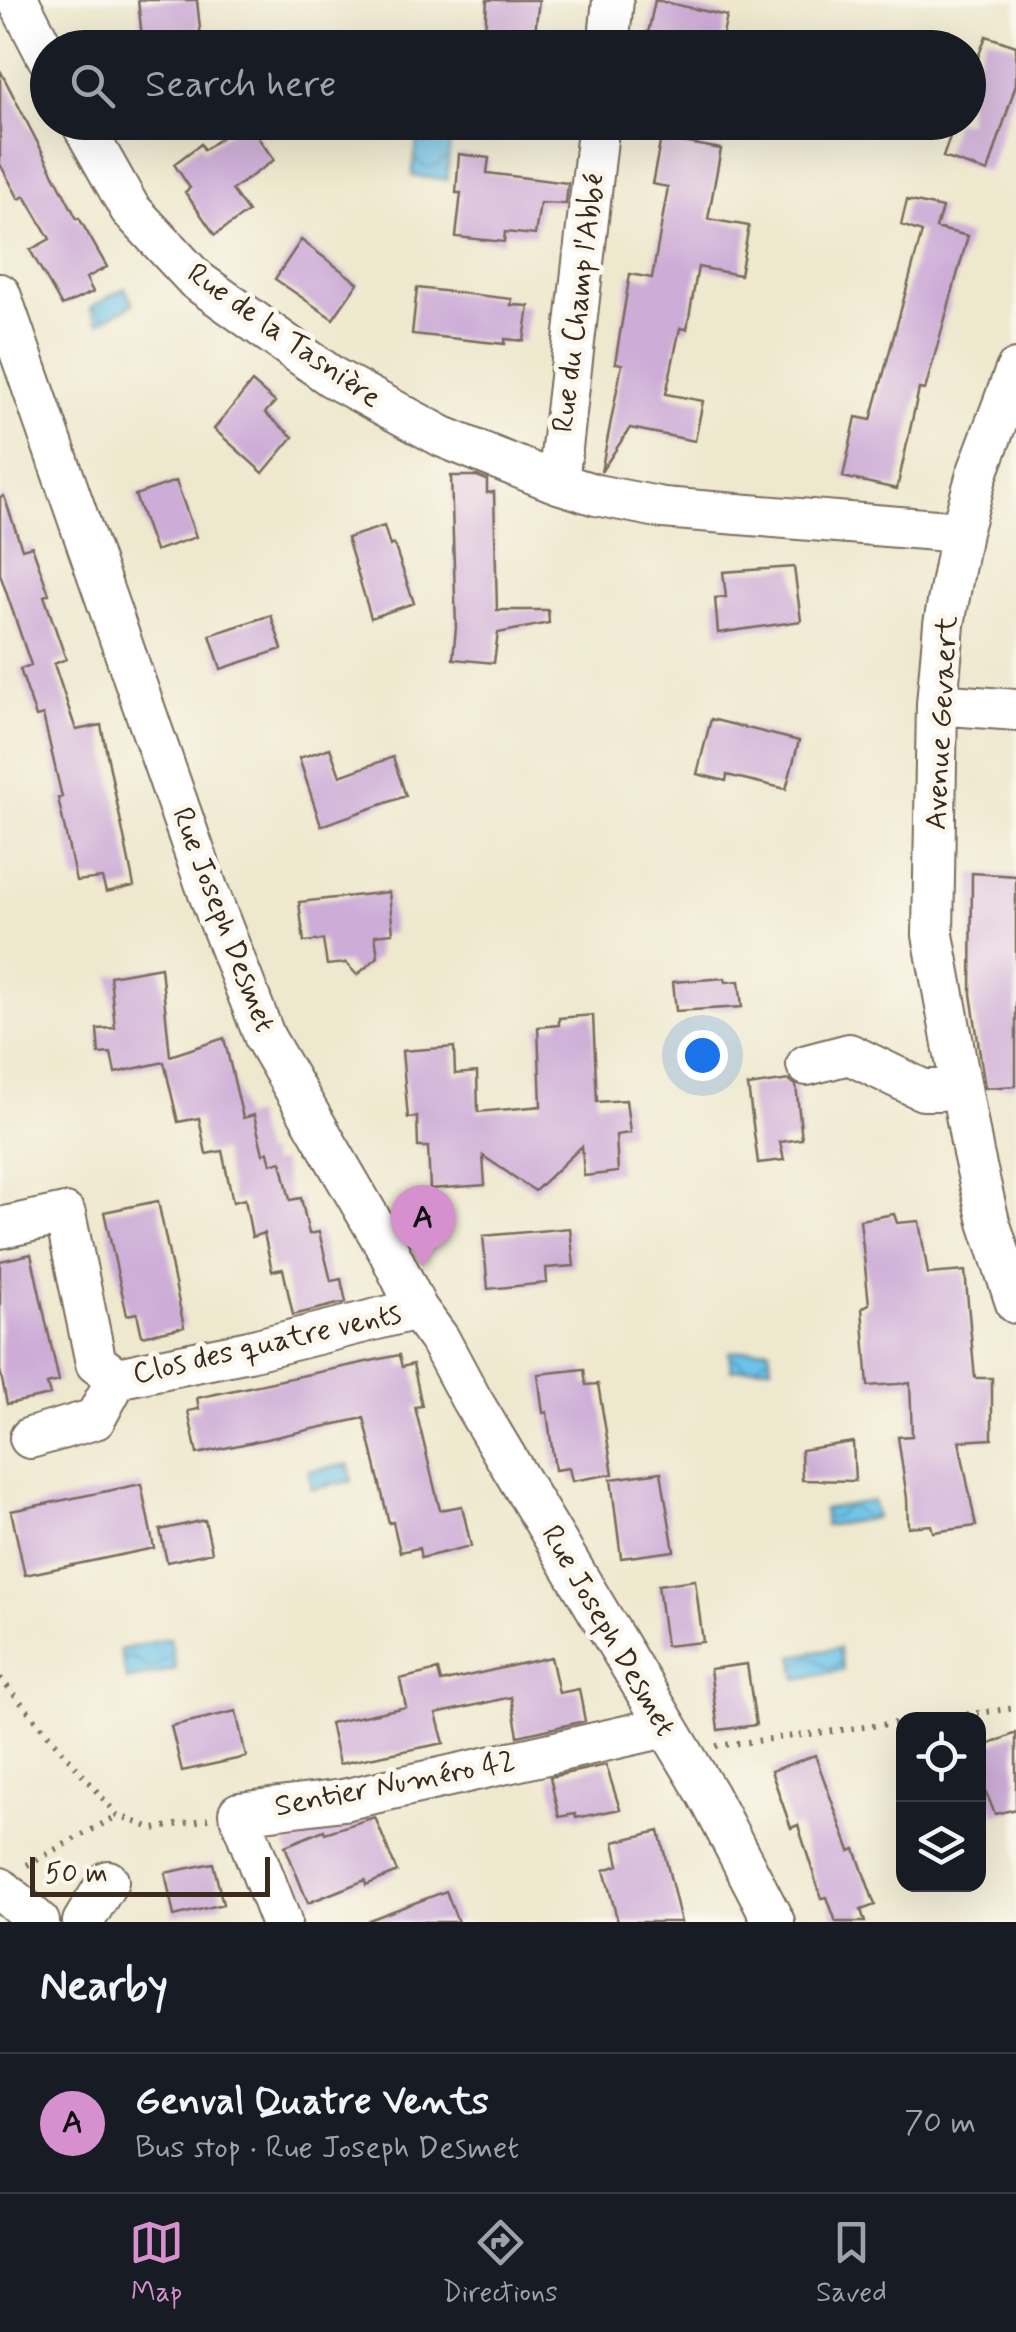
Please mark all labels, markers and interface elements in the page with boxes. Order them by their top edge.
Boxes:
search box [30,30,986,140]
icon: search [65,58,120,113]
text: Search here [145,61,336,110]
street label: Rue du Champ l'Abbé [544,171,614,435]
street label: Rue de la Tasnière [179,255,389,417]
street label: Avenue Gevaert [917,615,967,831]
street label: Rue Joseph Desmet [162,802,284,1038]
your location [677,1030,728,1081]
pin: A [390,1184,456,1267]
street label: Clos des quatre vents [129,1294,405,1394]
street label: Rue Joseph Desmet [532,1518,684,1744]
map controls [896,1712,986,1892]
button: locate [896,1712,986,1802]
street label: Sentier Numéro 42 [271,1742,519,1826]
button: layers [896,1802,986,1892]
scale bar [30,1852,270,1896]
text: 50 m [45,1856,108,1893]
text: Nearby [40,1960,168,2015]
text: Genval Quatre Vents [135,2078,489,2127]
text: A [62,2102,83,2144]
text: 70 m [904,2102,976,2144]
text: Bus stop · Rue Joseph Desmet [135,2127,519,2169]
tab: Map [129,2215,184,2312]
tab: Directions [443,2215,558,2312]
tab: Saved [816,2215,887,2312]

